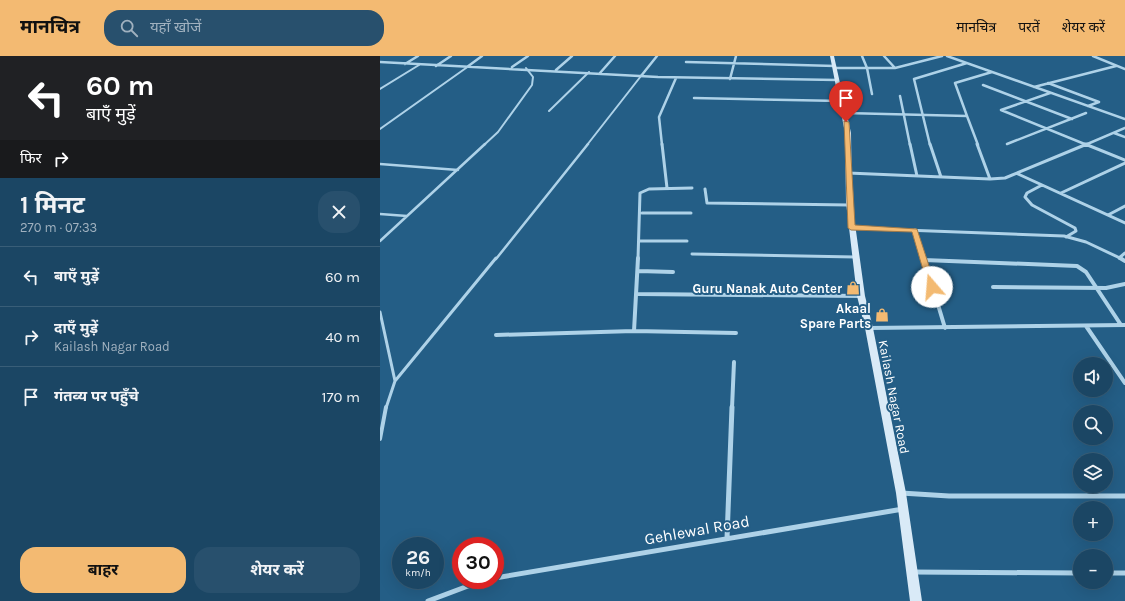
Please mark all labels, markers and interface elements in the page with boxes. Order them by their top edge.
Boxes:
search box [104,10,384,46]
text: मानचित्र [20,16,80,38]
icon: search [118,17,140,39]
text: यहाँ खोजें [150,18,201,36]
text: मानचित्र [956,19,996,36]
text: परतें [1018,19,1040,36]
text: शेयर करें [1062,19,1105,36]
text: 60 m [86,69,154,102]
icon: left [20,72,72,124]
pin [829,81,863,122]
icon: arrive [835,87,857,109]
text: बाएँ मुड़ें [86,103,136,125]
icon: right [50,148,72,170]
text: फिर [20,149,42,167]
text: 1 मिनट [20,191,85,219]
button: close [318,191,360,233]
text: 270 m · 07:33 [20,220,97,235]
icon: left [20,266,42,288]
position arrow [911,266,953,308]
text: बाएँ मुड़ें [54,267,99,285]
text: 60 m [325,268,360,286]
shop icon: Guru Nanak Auto Center [845,280,861,296]
place label: Guru Nanak Auto Center [692,281,843,296]
place label: Akaal Spare Parts [800,301,871,331]
shop icon: Akaal Spare Parts [874,307,890,323]
text: दाएँ मुड़ें [54,319,98,337]
icon: right [20,326,42,348]
text: 40 m [325,328,360,346]
text: Kailash Nagar Road [54,339,170,354]
street label: Kailash Nagar Road [876,339,912,455]
map controls [1073,357,1113,589]
button: sound [1073,357,1113,397]
icon: arrive [20,386,42,408]
text: गंतव्य पर पहुँचे [54,387,139,405]
text: 170 m [322,388,360,406]
button: search [1073,405,1113,445]
button: layers [1073,453,1113,493]
button: + [1073,501,1113,541]
street label: Gehlewal Road [643,511,751,549]
speed limit sign: 30 [452,537,504,589]
text: 26 [406,546,430,569]
button: बाहर [20,547,186,593]
button: शेयर करें [194,547,360,593]
button: − [1073,549,1113,589]
text: km/h [405,567,431,579]

